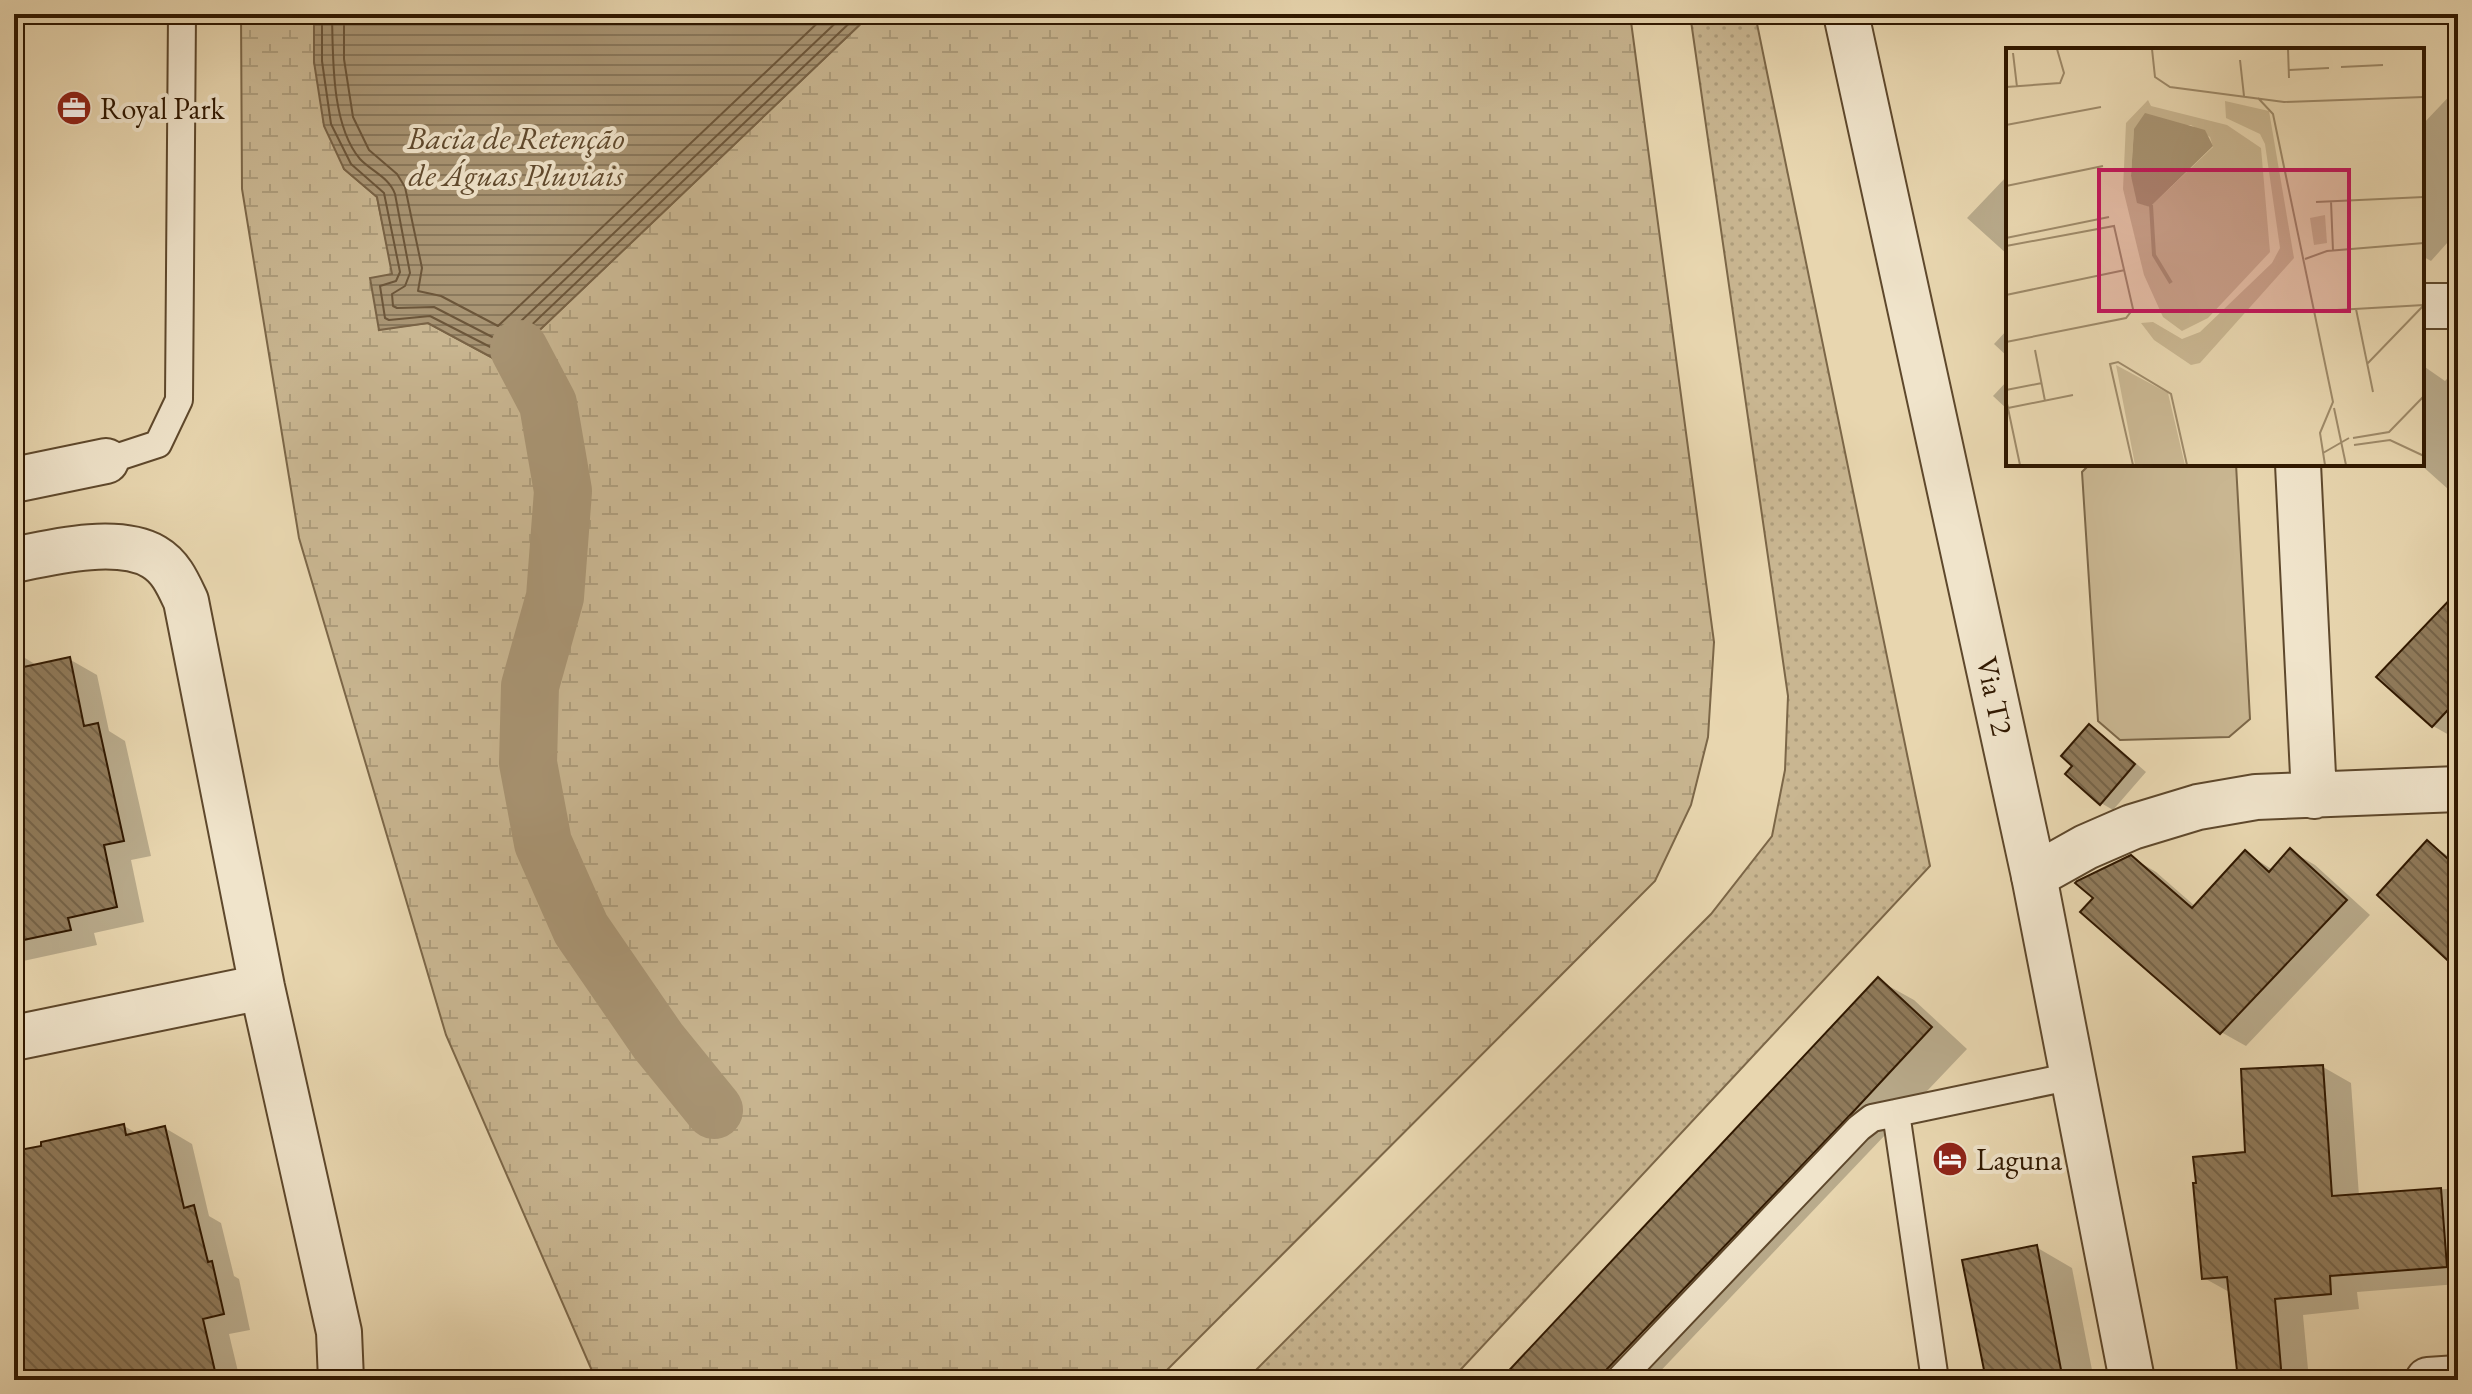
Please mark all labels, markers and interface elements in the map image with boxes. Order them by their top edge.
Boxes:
inset map [2006,48,2424,466]
office icon: Royal Park [55,89,93,127]
place label: Royal Park [100,89,225,128]
water label: Bacia de Retenção de Águas Pluviais [406,117,625,196]
street label: Via T2 [1968,653,2022,739]
hotel icon: Laguna [1931,1140,1969,1178]
place label: Laguna [1976,1140,2062,1179]

